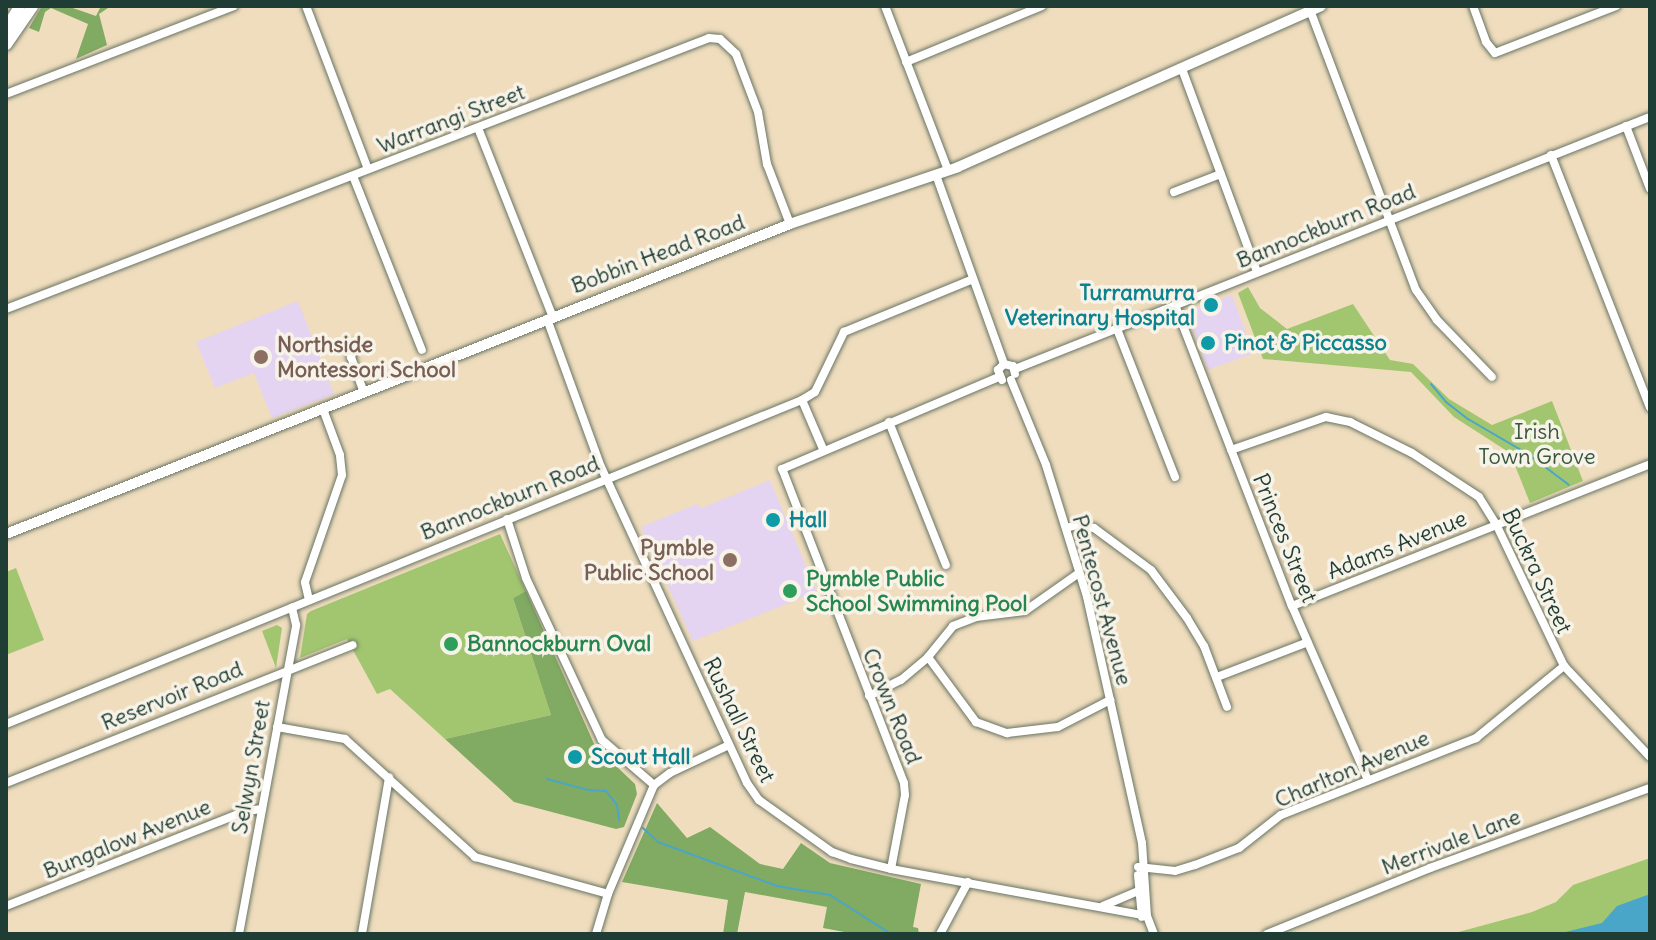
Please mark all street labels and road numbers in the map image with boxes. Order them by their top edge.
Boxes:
street label: Warrangi Street [373,79,529,159]
street label: Bannockburn Road [1233,178,1419,274]
street label: Bobbin Head Road [568,209,748,299]
street label: Bannockburn Road [417,450,603,546]
street label: Princes Street [1247,470,1323,606]
street label: Buckra Street [1497,504,1577,638]
street label: Adams Avenue [1323,505,1471,585]
street label: Pentecost Avenue [1067,512,1137,688]
street label: Crown Road [857,644,927,768]
street label: Rushall Street [697,653,781,787]
street label: Reservoir Road [98,656,246,736]
street label: Selwyn Street [226,698,276,836]
street label: Charlton Avenue [1271,725,1433,813]
street label: Bungalow Avenue [39,793,215,885]
street label: Merrivale Lane [1378,803,1524,881]

